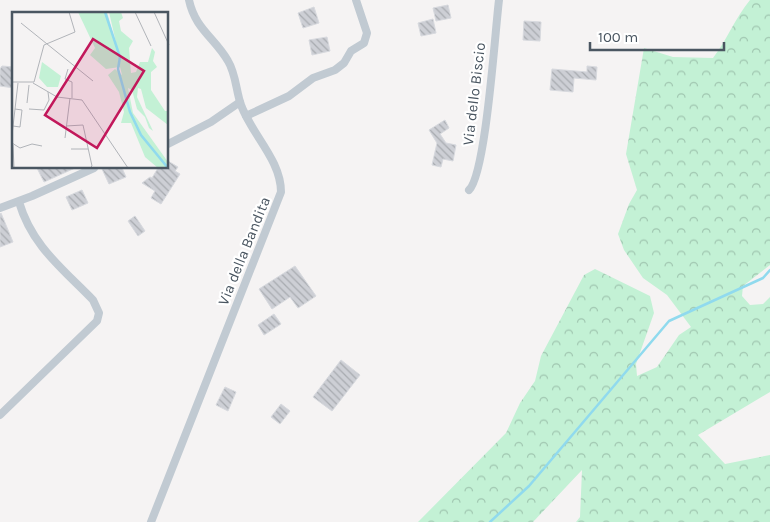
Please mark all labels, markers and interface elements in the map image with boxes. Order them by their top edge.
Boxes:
inset map [12,12,169,169]
scale bar [590,20,724,52]
text: 100 m [598,28,638,46]
street label: Via dello Biscio [459,42,489,146]
street label: Via della Bandita [214,194,274,308]

